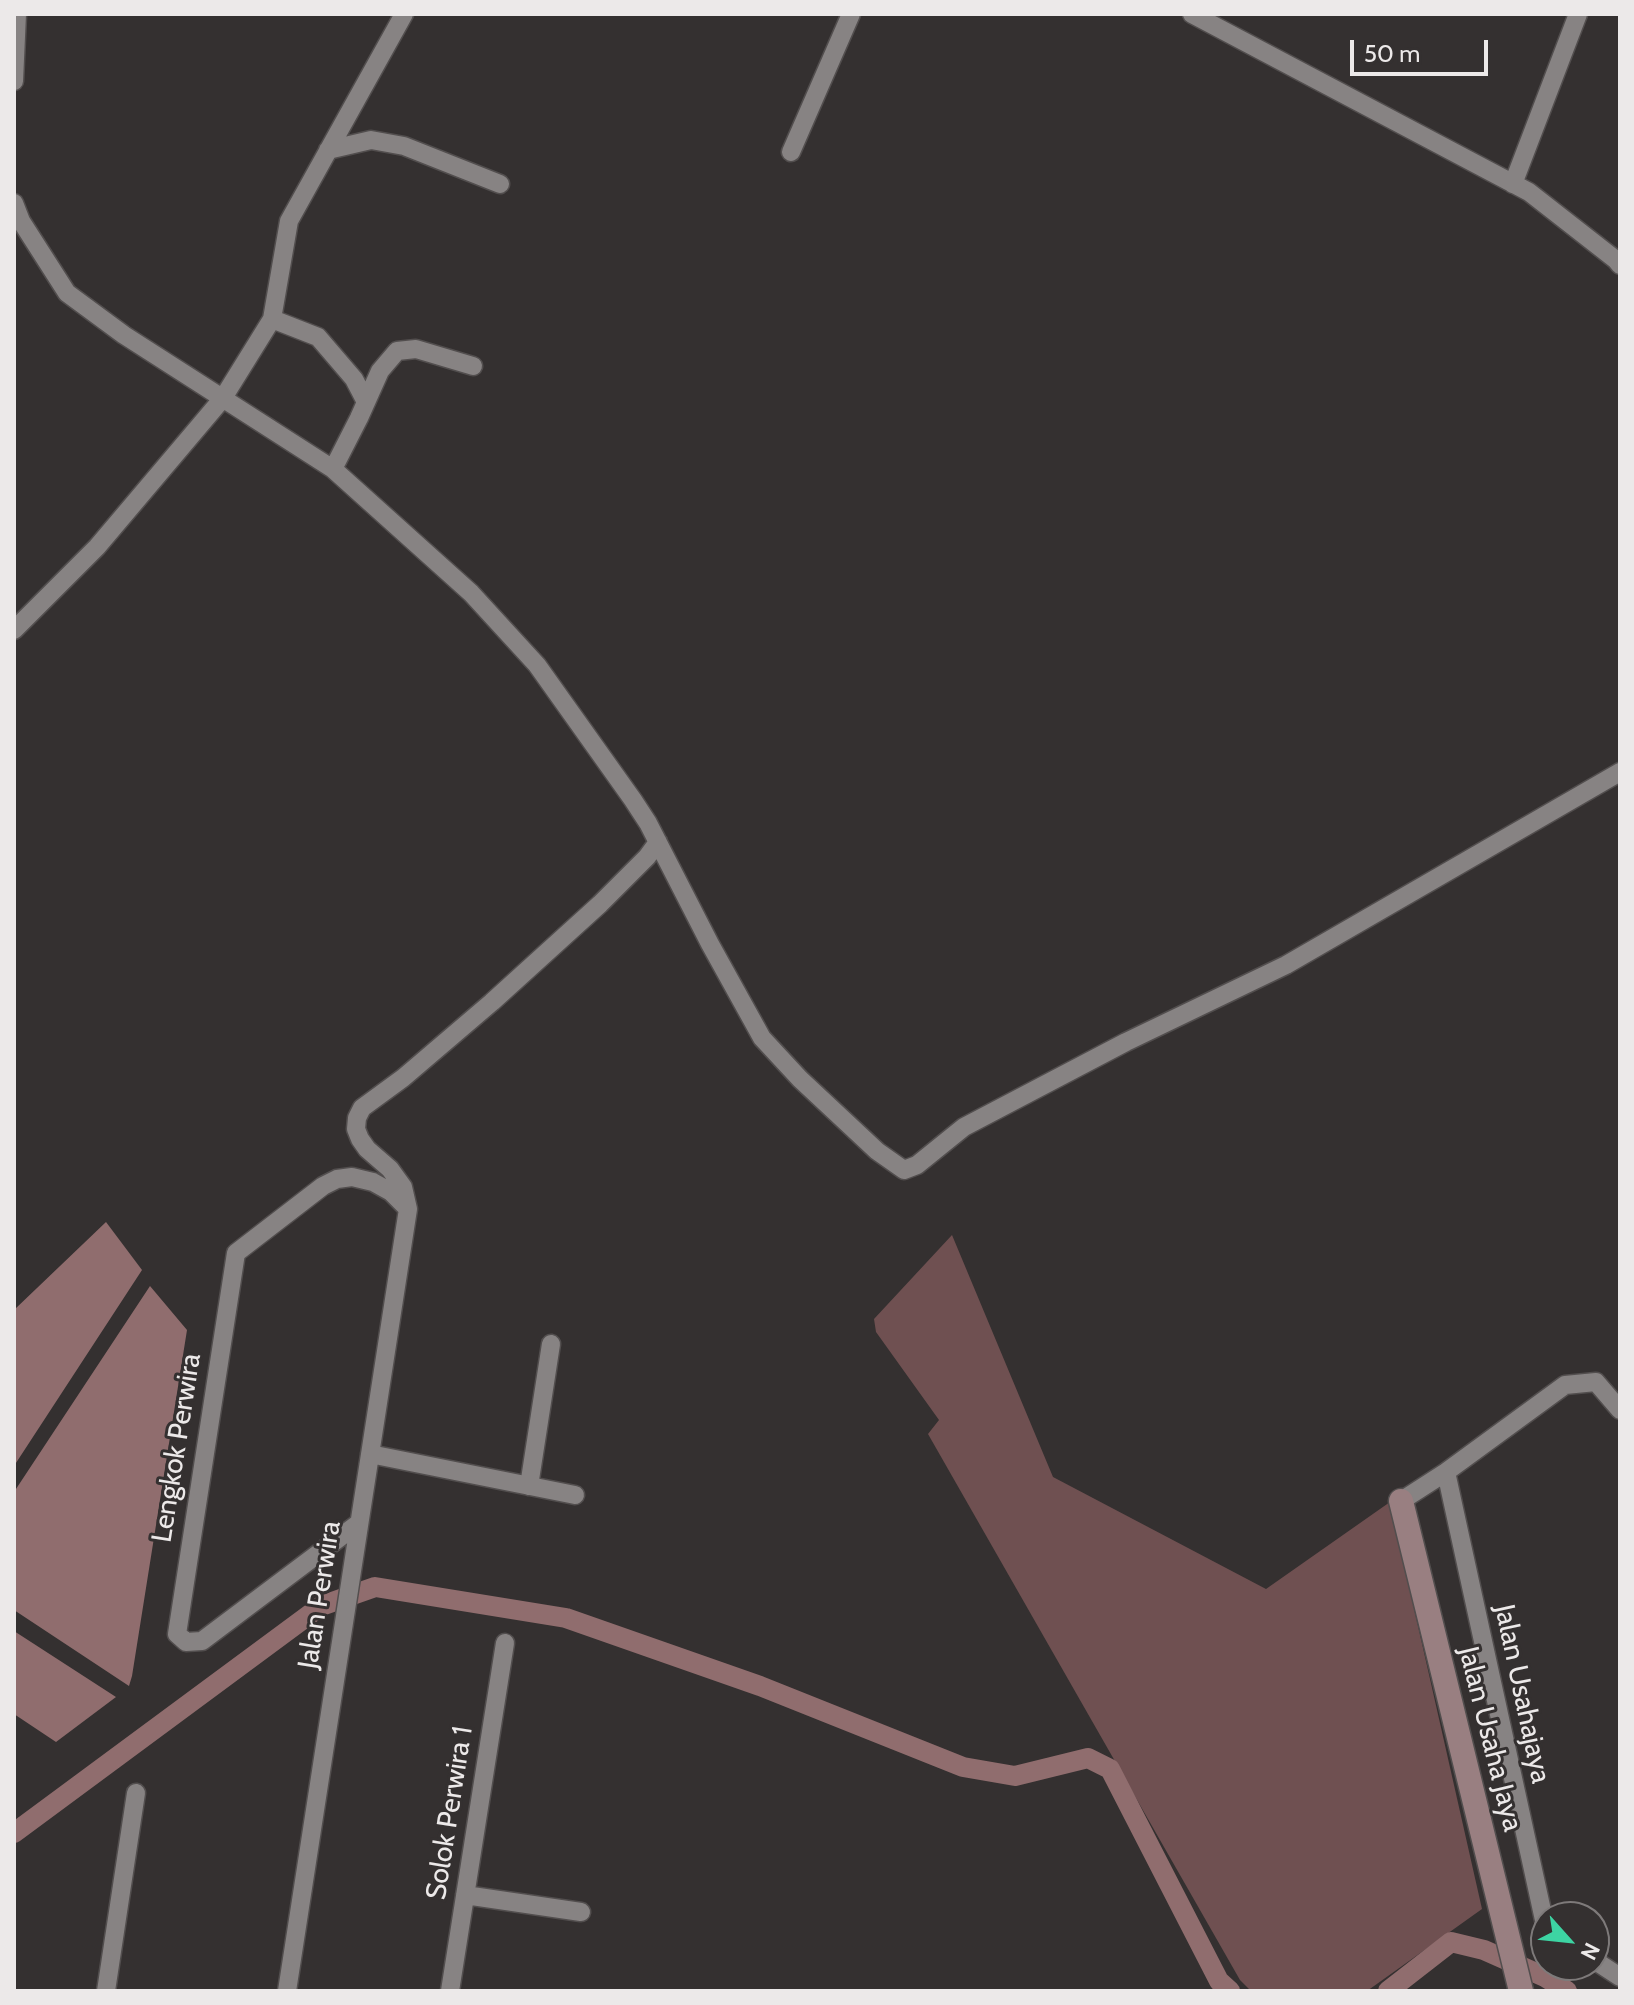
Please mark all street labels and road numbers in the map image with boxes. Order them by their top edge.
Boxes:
street label: Lengkok Perwira [145,1351,209,1545]
street label: Jalan Perwira [292,1519,348,1671]
street label: Jalan Usahajaya [1487,1601,1557,1787]
street label: Jalan Usaha Jaya [1451,1643,1529,1835]
street label: Solok Perwira 1 [420,1724,480,1902]

